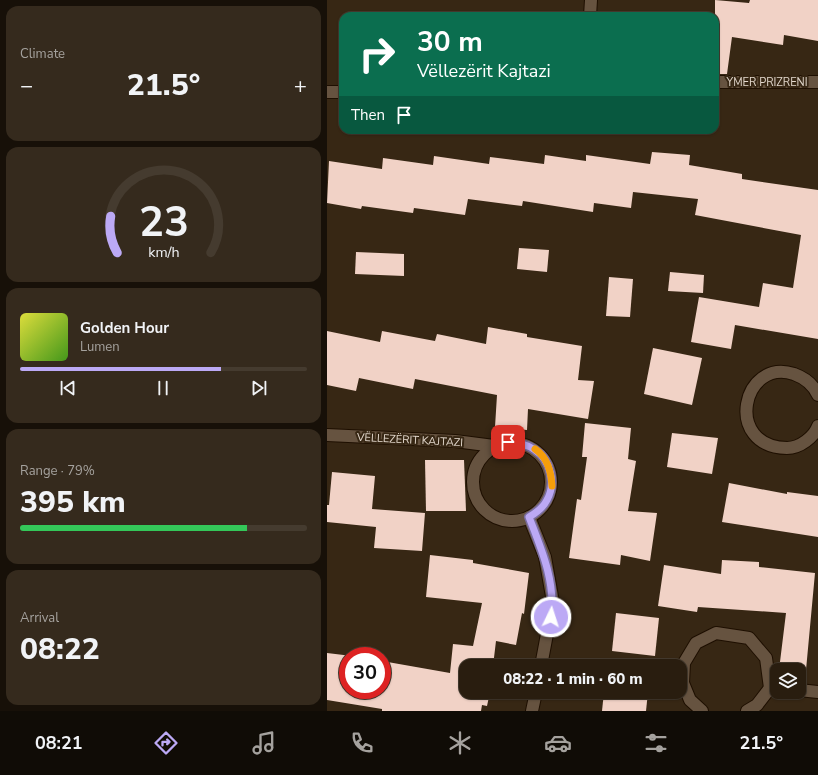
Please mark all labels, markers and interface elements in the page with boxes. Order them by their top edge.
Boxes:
text: 30 m [417,23,483,61]
icon: right [351,28,403,80]
text: Climate [20,45,65,63]
text: Vëllezërit Kajtazi [417,59,551,83]
text: 21.5° [127,65,200,106]
text: − [20,71,33,101]
text: + [294,71,307,101]
street label: YMER PRIZRENI [725,75,808,90]
icon: arrive [393,104,415,126]
text: Then [351,105,385,125]
text: 23 [139,193,188,250]
text: km/h [148,242,179,261]
text: Golden Hour [80,318,169,338]
text: Lumen [80,338,120,356]
icon: previous [57,377,79,399]
icon: pause [152,377,174,399]
icon: next [248,377,270,399]
pin [491,425,525,459]
street label: VËLLEZËRIT KAJTAZI [356,430,463,450]
icon: arrive [497,431,519,453]
text: Range · 79% [20,462,95,480]
text: 395 km [20,482,126,523]
position arrow [530,596,572,638]
text: Arrival [20,609,59,627]
text: 08:22 [20,629,100,670]
speed limit sign: 30 [339,647,391,699]
map controls [770,663,806,699]
button: layers [770,663,806,699]
text: 08:22 · 1 min · 60 m [503,669,643,689]
icon: directions [152,729,180,757]
icon: music [250,729,278,757]
icon: phone [348,729,376,757]
icon: climate [446,729,474,757]
icon: car [544,729,572,757]
icon: filters [642,729,670,757]
text: 08:21 [35,731,83,755]
text: 21.5° [739,731,783,755]

